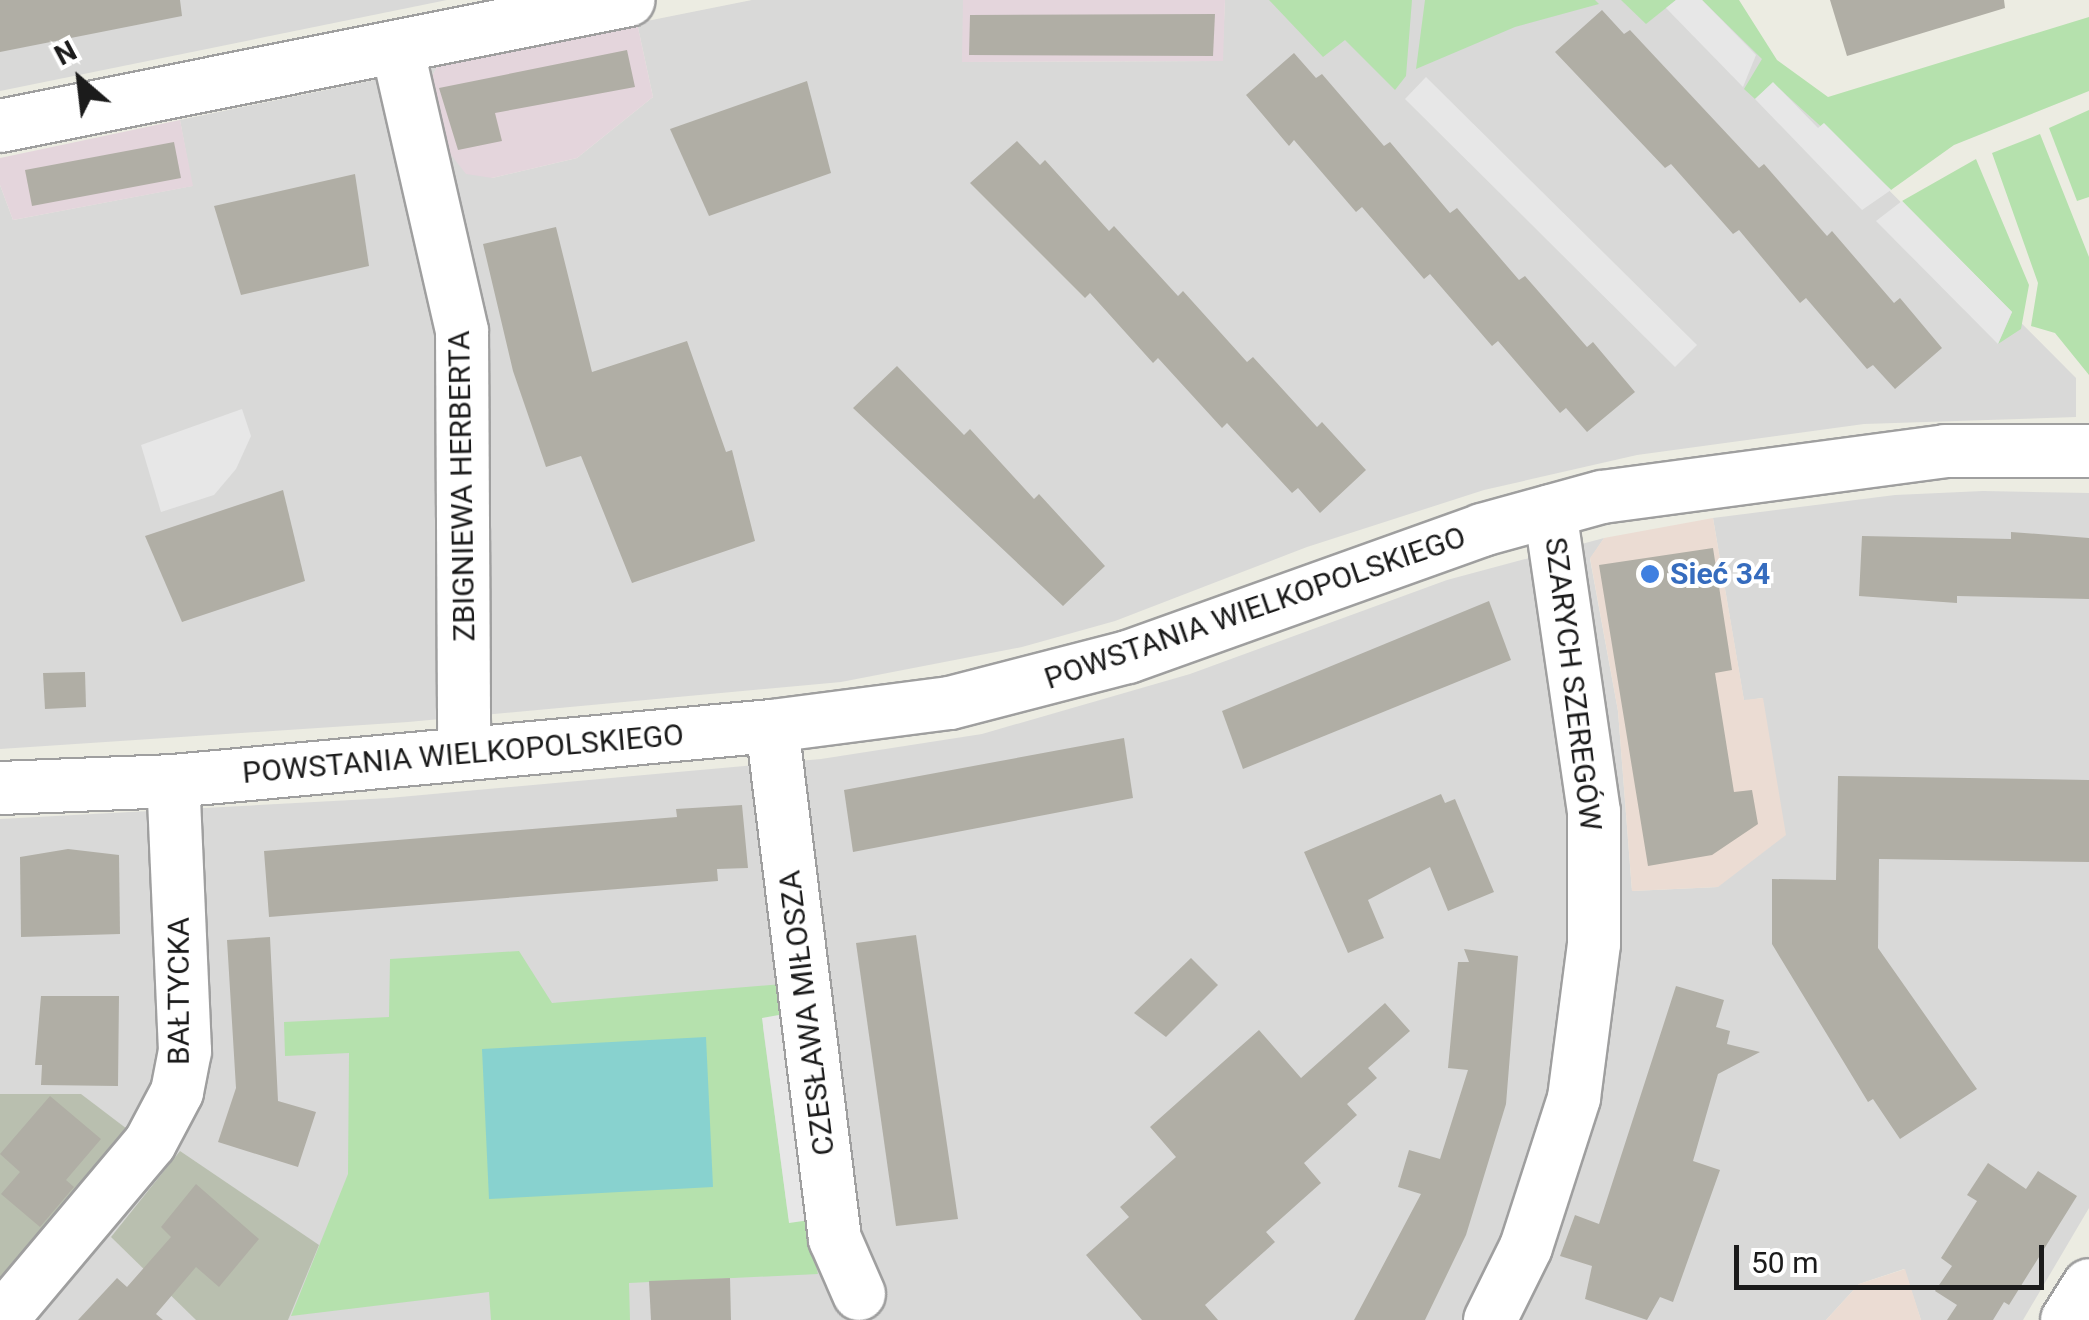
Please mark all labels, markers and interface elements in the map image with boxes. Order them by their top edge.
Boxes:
north arrow [30,30,130,130]
text: N [49,34,82,72]
street label: ZBIGNIEWA HERBERTA [441,330,483,642]
street label: POWSTANIA WIELKOPOLSKIEGO [1040,519,1470,697]
street label: SZARYCH SZEREGÓW [1537,535,1609,833]
place label: Sieć 34 [1670,556,1770,592]
marker: Sieć 34 [1639,563,1661,585]
street label: POWSTANIA WIELKOPOLSKIEGO [241,717,685,791]
street label: CZESŁAWA MIŁOSZA [772,868,842,1158]
street label: BAŁTYCKA [161,917,197,1065]
scale bar [1739,1225,2049,1287]
text: 50 m [1751,1245,1818,1280]

